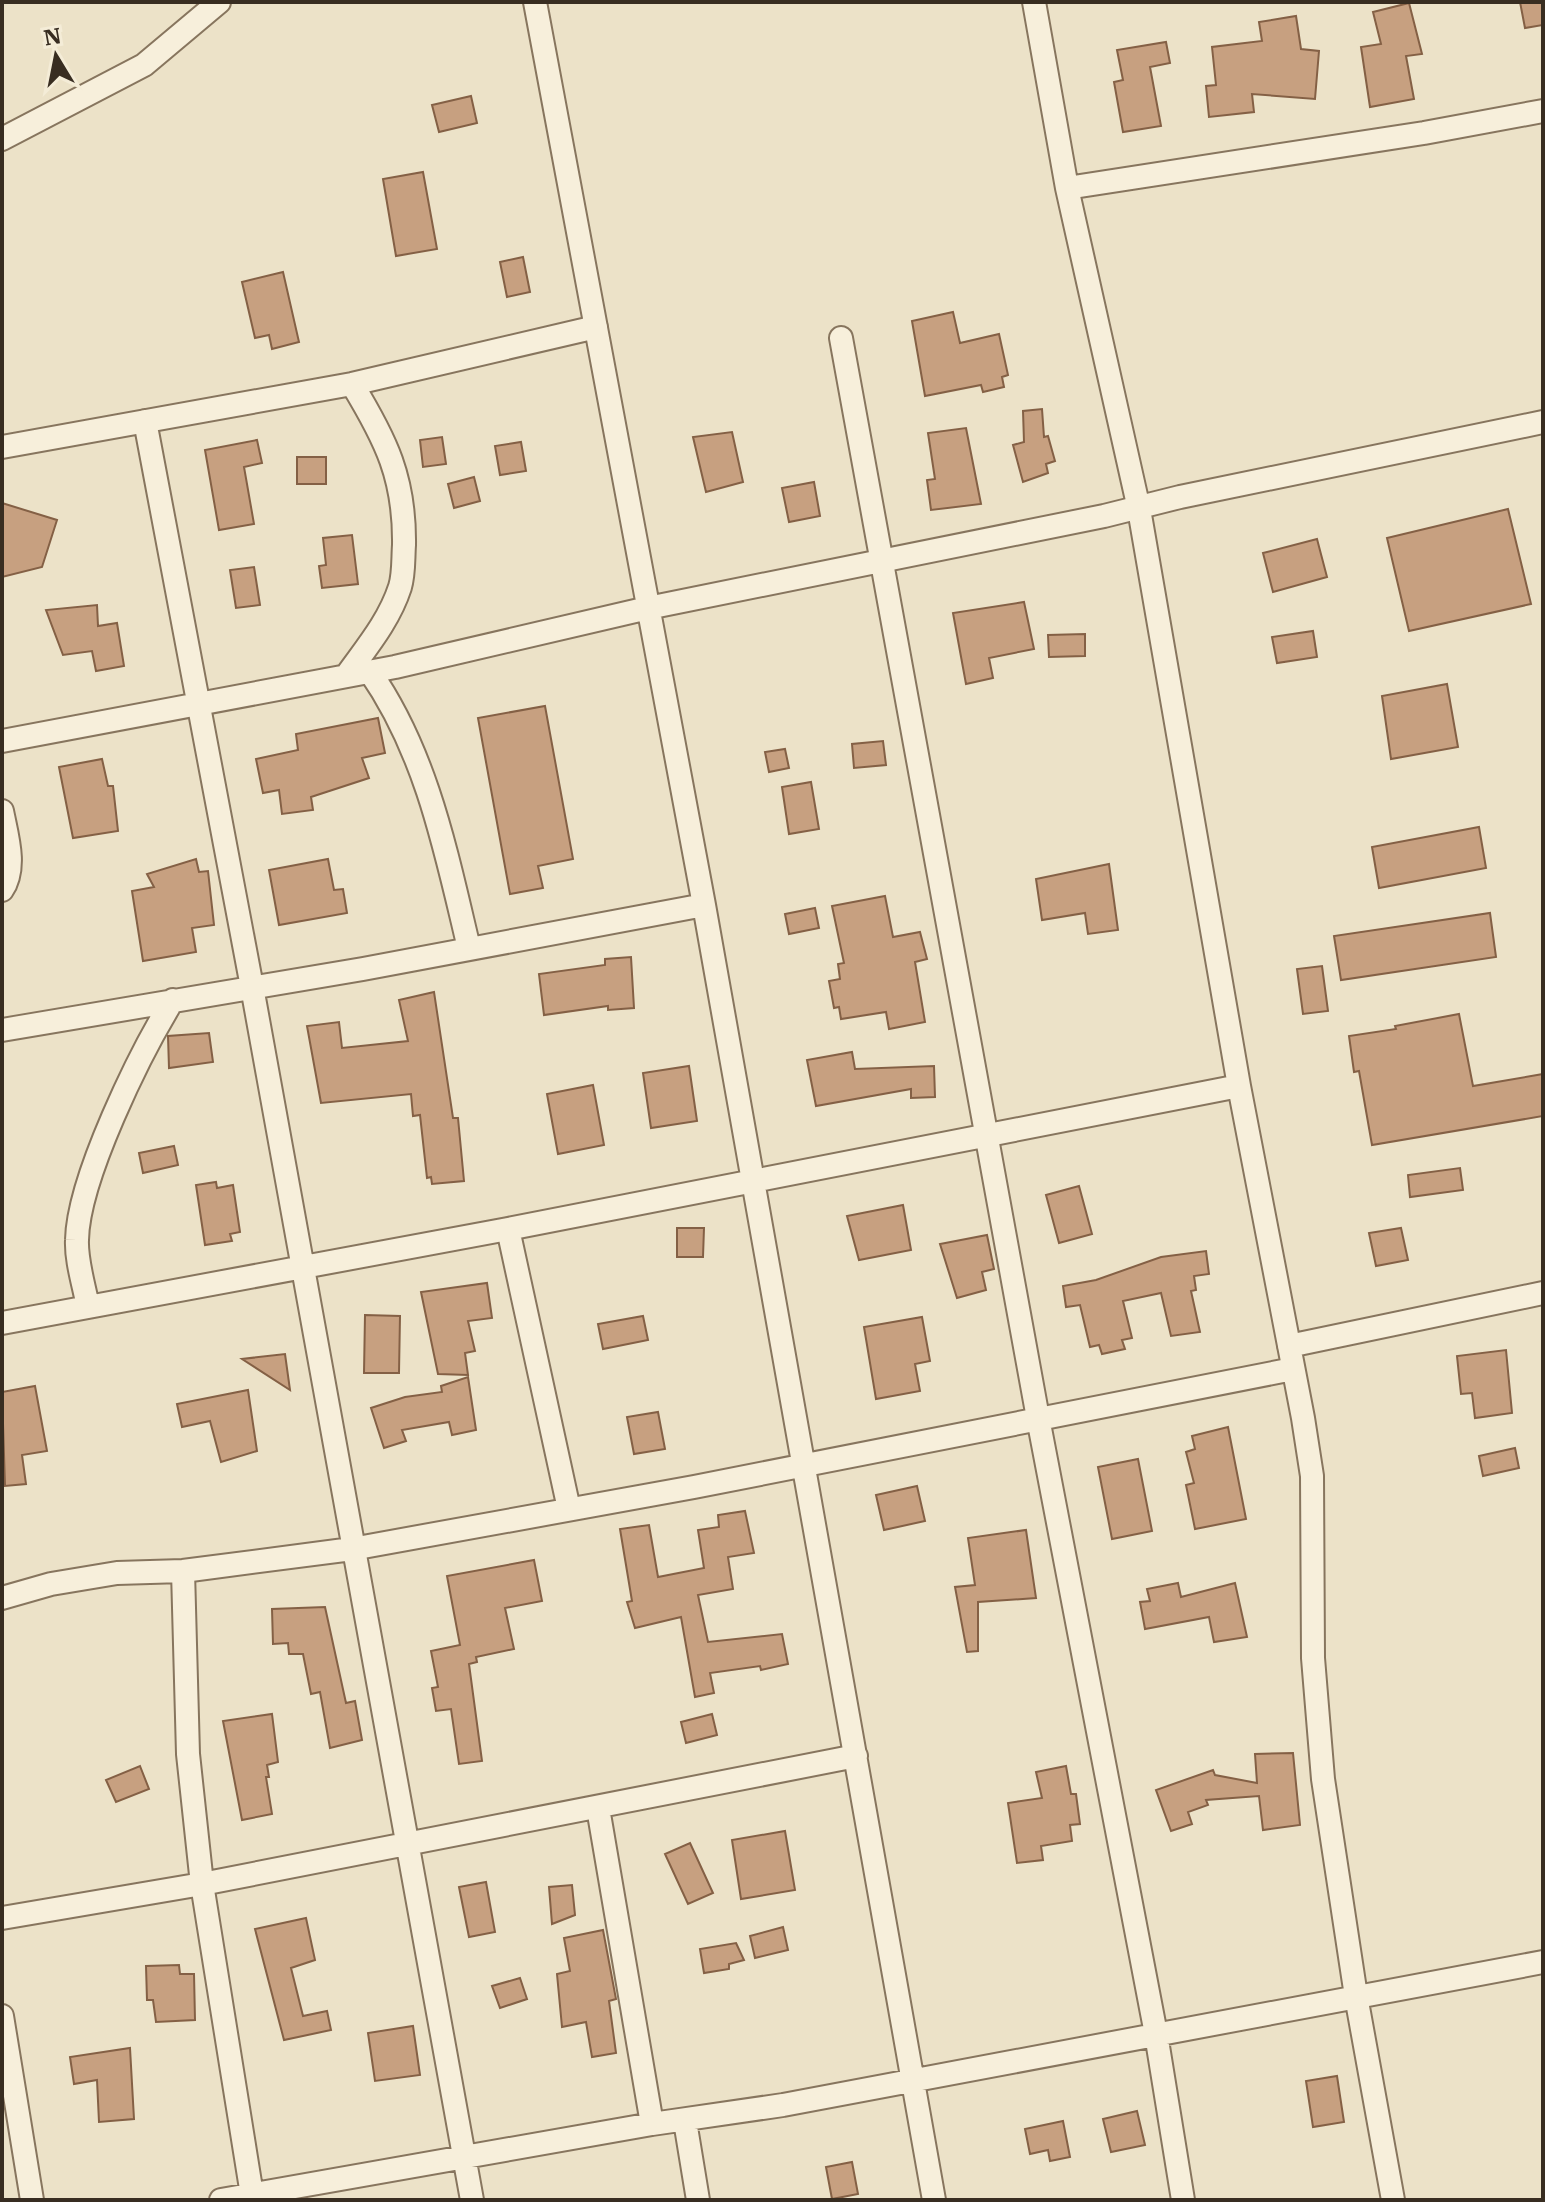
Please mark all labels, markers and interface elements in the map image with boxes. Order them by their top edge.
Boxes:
north arrow [16,16,96,96]
text: N [41,20,64,52]

